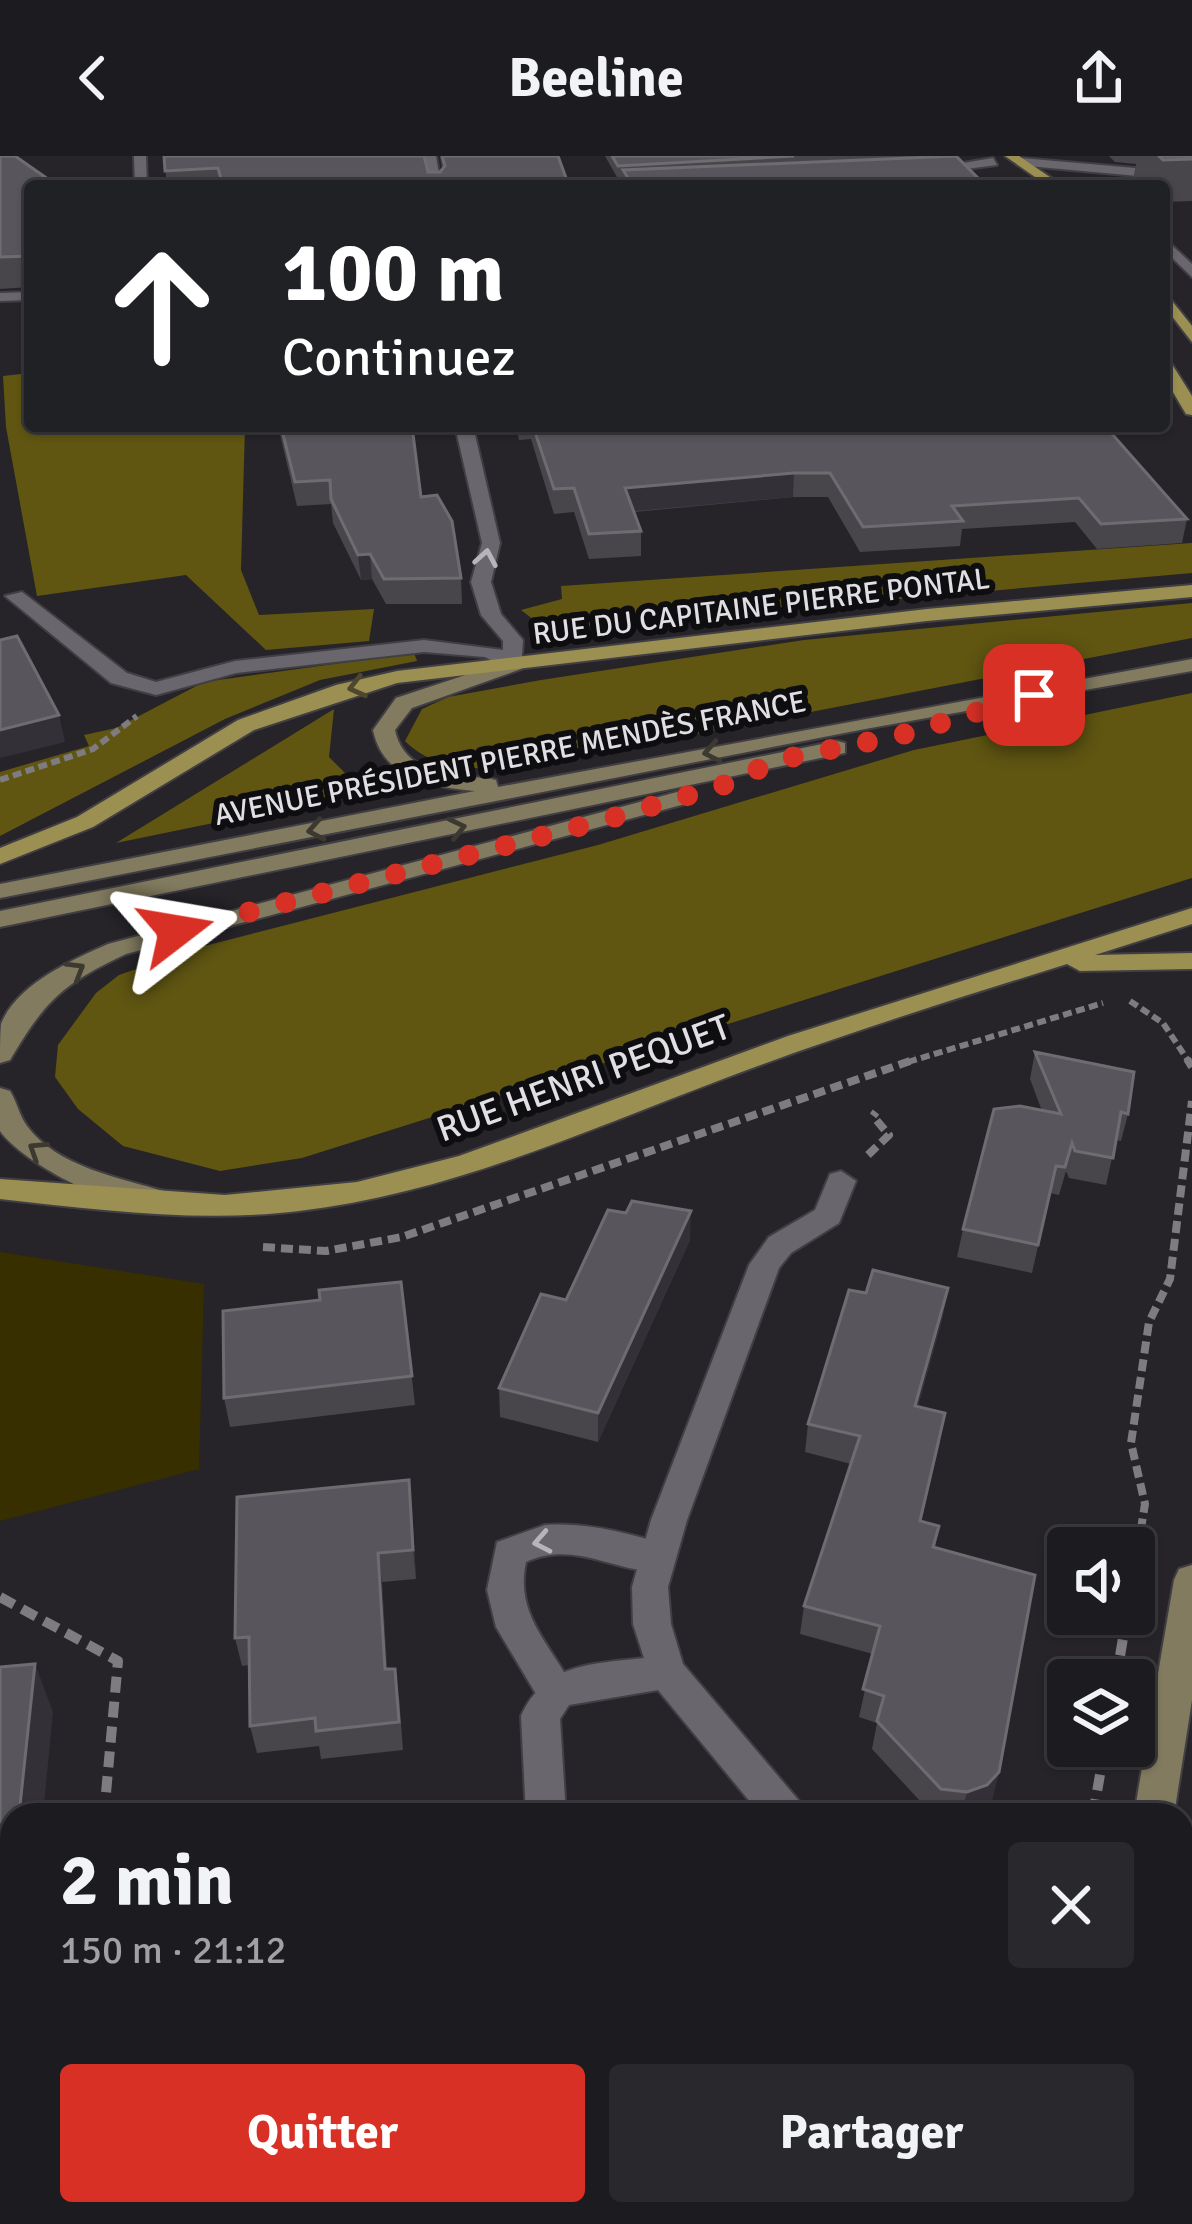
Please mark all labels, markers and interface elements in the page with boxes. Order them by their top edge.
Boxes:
icon: back [60,45,126,111]
text: Beeline [508,45,684,112]
icon: share [1066,45,1132,111]
text: 100 m [282,221,504,325]
icon: ahead [84,228,240,384]
text: Continuez [282,324,516,391]
one-way arrow [472,549,498,569]
street label: RUE DU CAPITAINE PIERRE PONTAL [531,560,992,653]
pin [983,644,1085,746]
icon: arrive [1001,662,1067,728]
one-way arrow [348,673,368,698]
street label: AVENUE PRÉSIDENT PIERRE MENDÈS FRANCE [211,683,809,834]
one-way arrow [702,738,722,764]
one-way arrow [306,816,326,842]
one-way arrow [446,816,466,841]
position arrow [113,868,239,994]
one-way arrow [62,962,84,984]
street label: RUE HENRI PEQUET [431,1004,737,1152]
one-way arrow [29,1142,51,1164]
map controls [1047,1527,1155,1767]
button: sound [1047,1527,1155,1635]
one-way arrow [532,1528,552,1554]
button: layers [1047,1659,1155,1767]
text: 2 min [60,1836,234,1925]
button: close [1008,1842,1134,1968]
text: 150 m · 21:12 [60,1926,287,1974]
button: Quitter [60,2064,585,2202]
button: Partager [609,2064,1134,2202]

